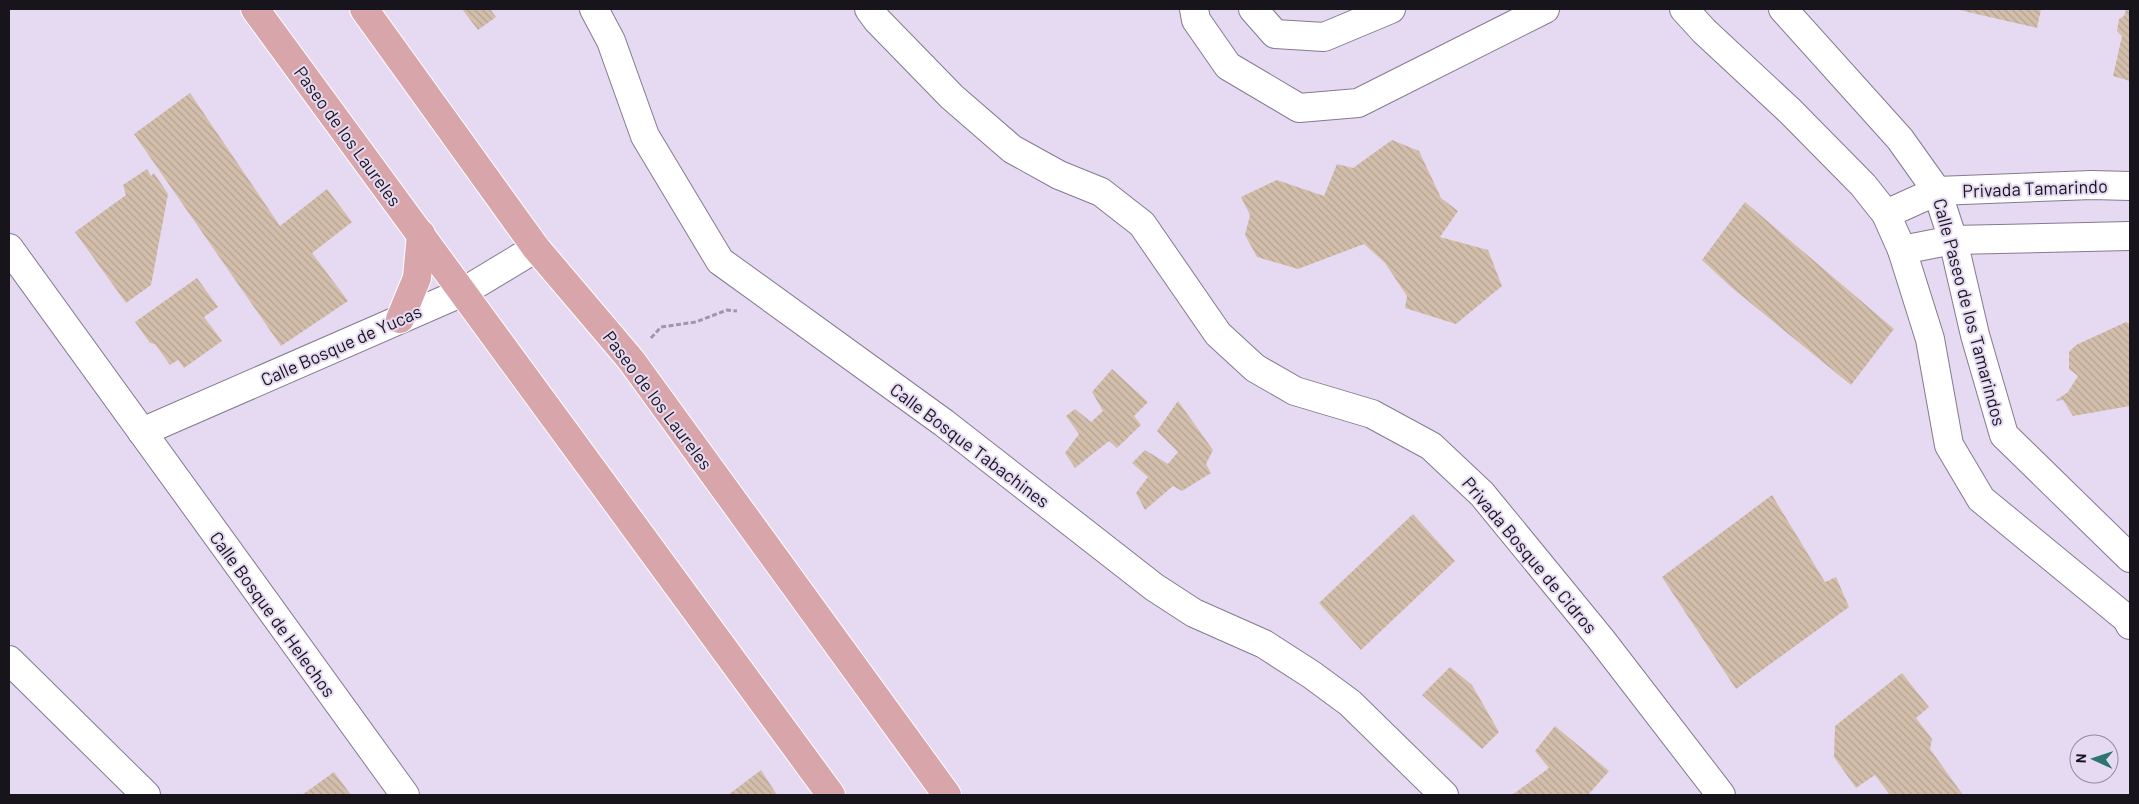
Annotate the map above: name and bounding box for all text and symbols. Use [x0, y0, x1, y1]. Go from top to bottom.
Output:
street label: Paseo de los Laureles [290, 62, 406, 210]
street label: Privada Tamarindo [1962, 174, 2108, 202]
street label: Calle Paseo de los Tamarindos [1929, 196, 2011, 428]
street label: Calle Bosque de Yucas [257, 300, 425, 390]
street label: Paseo de los Laureles [599, 326, 717, 474]
street label: Calle Bosque Tabachines [886, 378, 1054, 512]
street label: Privada Bosque de Cidros [1458, 472, 1602, 638]
street label: Calle Bosque de Helechos [205, 527, 341, 701]
north arrow [2069, 734, 2119, 784]
text: N [2072, 753, 2089, 763]

